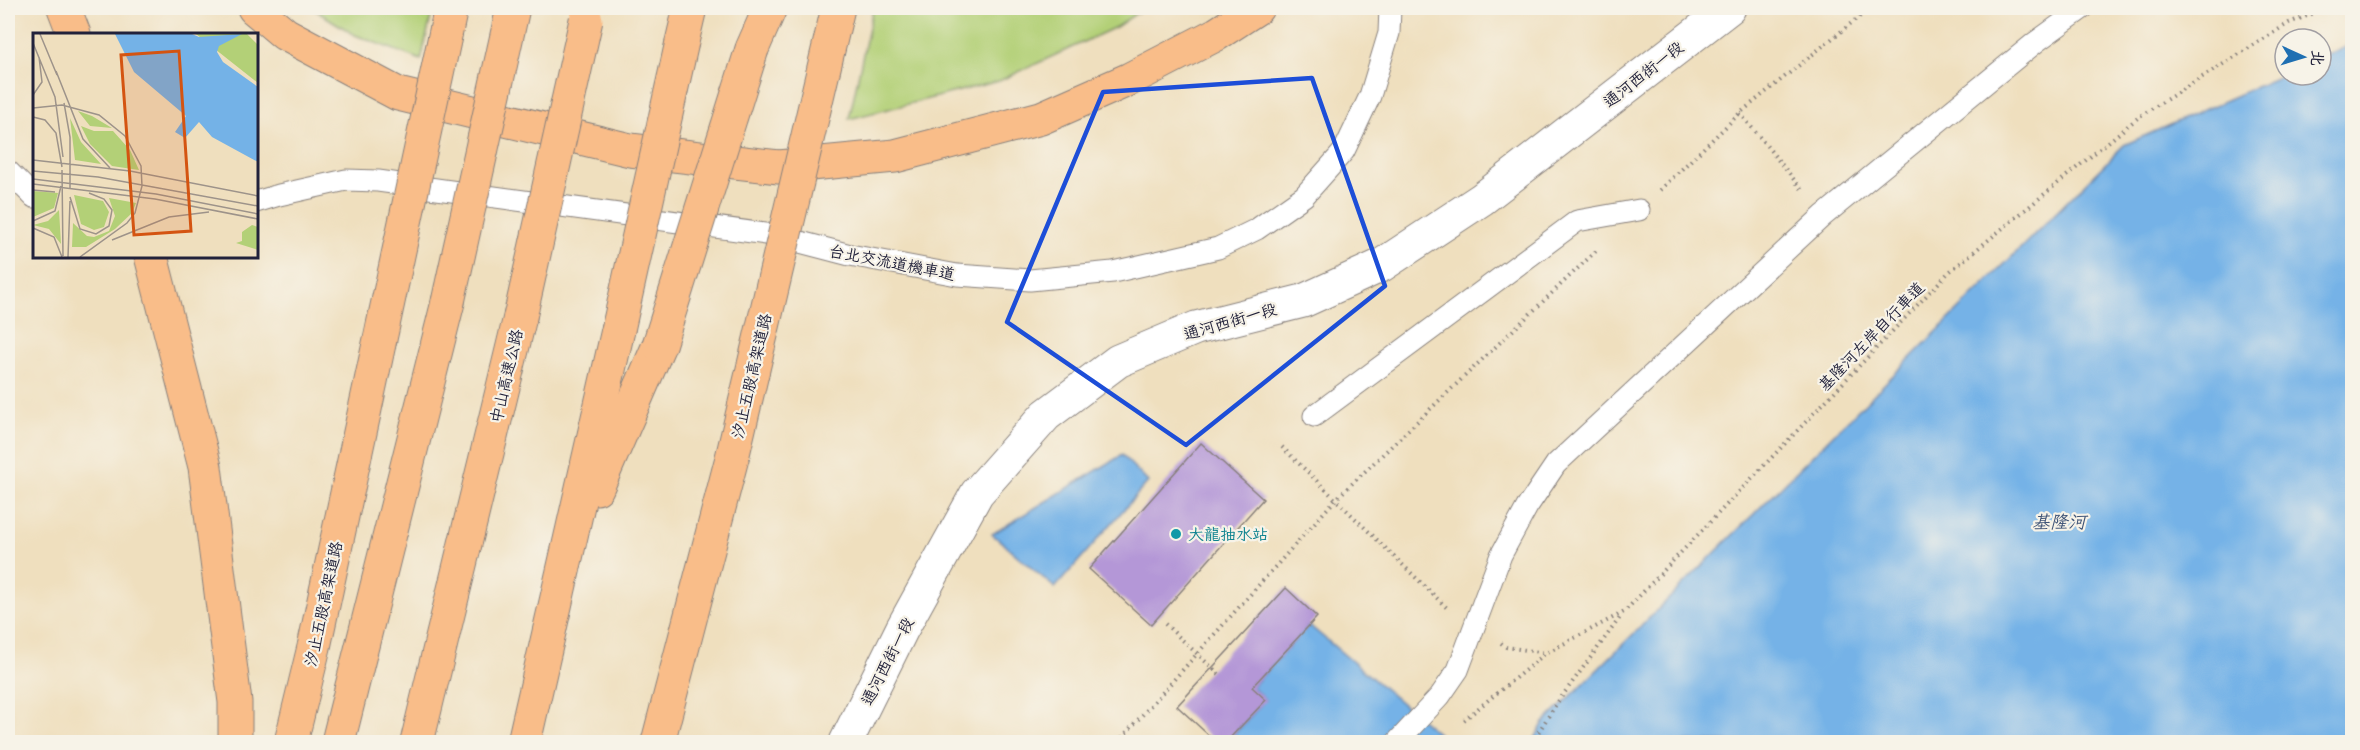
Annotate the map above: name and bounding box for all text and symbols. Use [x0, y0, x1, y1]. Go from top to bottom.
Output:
north arrow [2273, 27, 2333, 87]
inset map [33, 33, 258, 258]
street label: 通河西街一段 [1598, 36, 1689, 115]
text: 北 [2303, 49, 2329, 67]
street label: 台北交流道機車道 [826, 239, 957, 288]
street label: 基隆河左岸自行車道 [1813, 277, 1931, 398]
street label: 通河西街一段 [1181, 297, 1280, 348]
street label: 汐止五股高架道路 [726, 311, 779, 442]
street label: 中山高速公路 [484, 327, 530, 426]
water label: 基隆河 [2032, 509, 2089, 538]
place label: 大龍抽水站 [1188, 523, 1268, 548]
marker: 大龍抽水站 [1169, 527, 1183, 541]
street label: 汐止五股高架道路 [299, 539, 350, 670]
street label: 通河西街一段 [855, 613, 921, 710]

